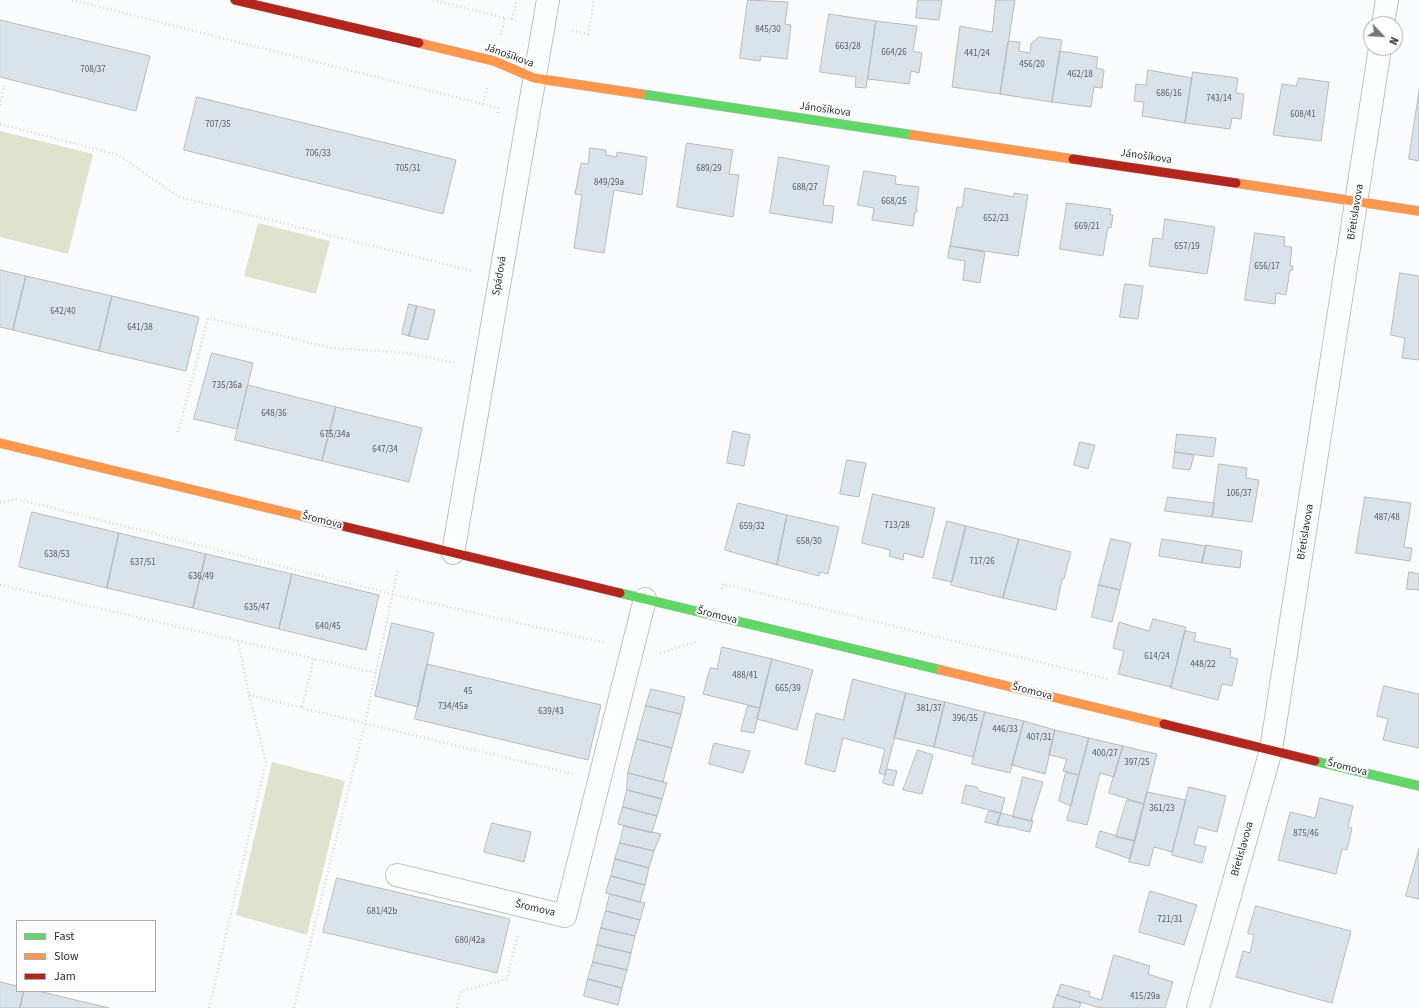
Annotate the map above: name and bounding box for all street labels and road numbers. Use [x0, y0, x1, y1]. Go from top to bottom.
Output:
street label: Jánošíkova [482, 41, 536, 71]
street label: Jánošíkova [798, 100, 852, 120]
street label: Jánošíkova [1119, 147, 1173, 167]
street label: Břetislavova [1345, 183, 1367, 241]
street label: Spádová [490, 255, 510, 297]
street label: Břetislavova [1295, 503, 1317, 561]
street label: Šromova [300, 510, 344, 532]
street label: Šromova [695, 605, 739, 627]
street label: Šromova [1010, 681, 1054, 703]
street label: Šromova [1325, 757, 1369, 779]
street label: Břetislavova [1229, 820, 1257, 878]
street label: Šromova [514, 898, 556, 920]

